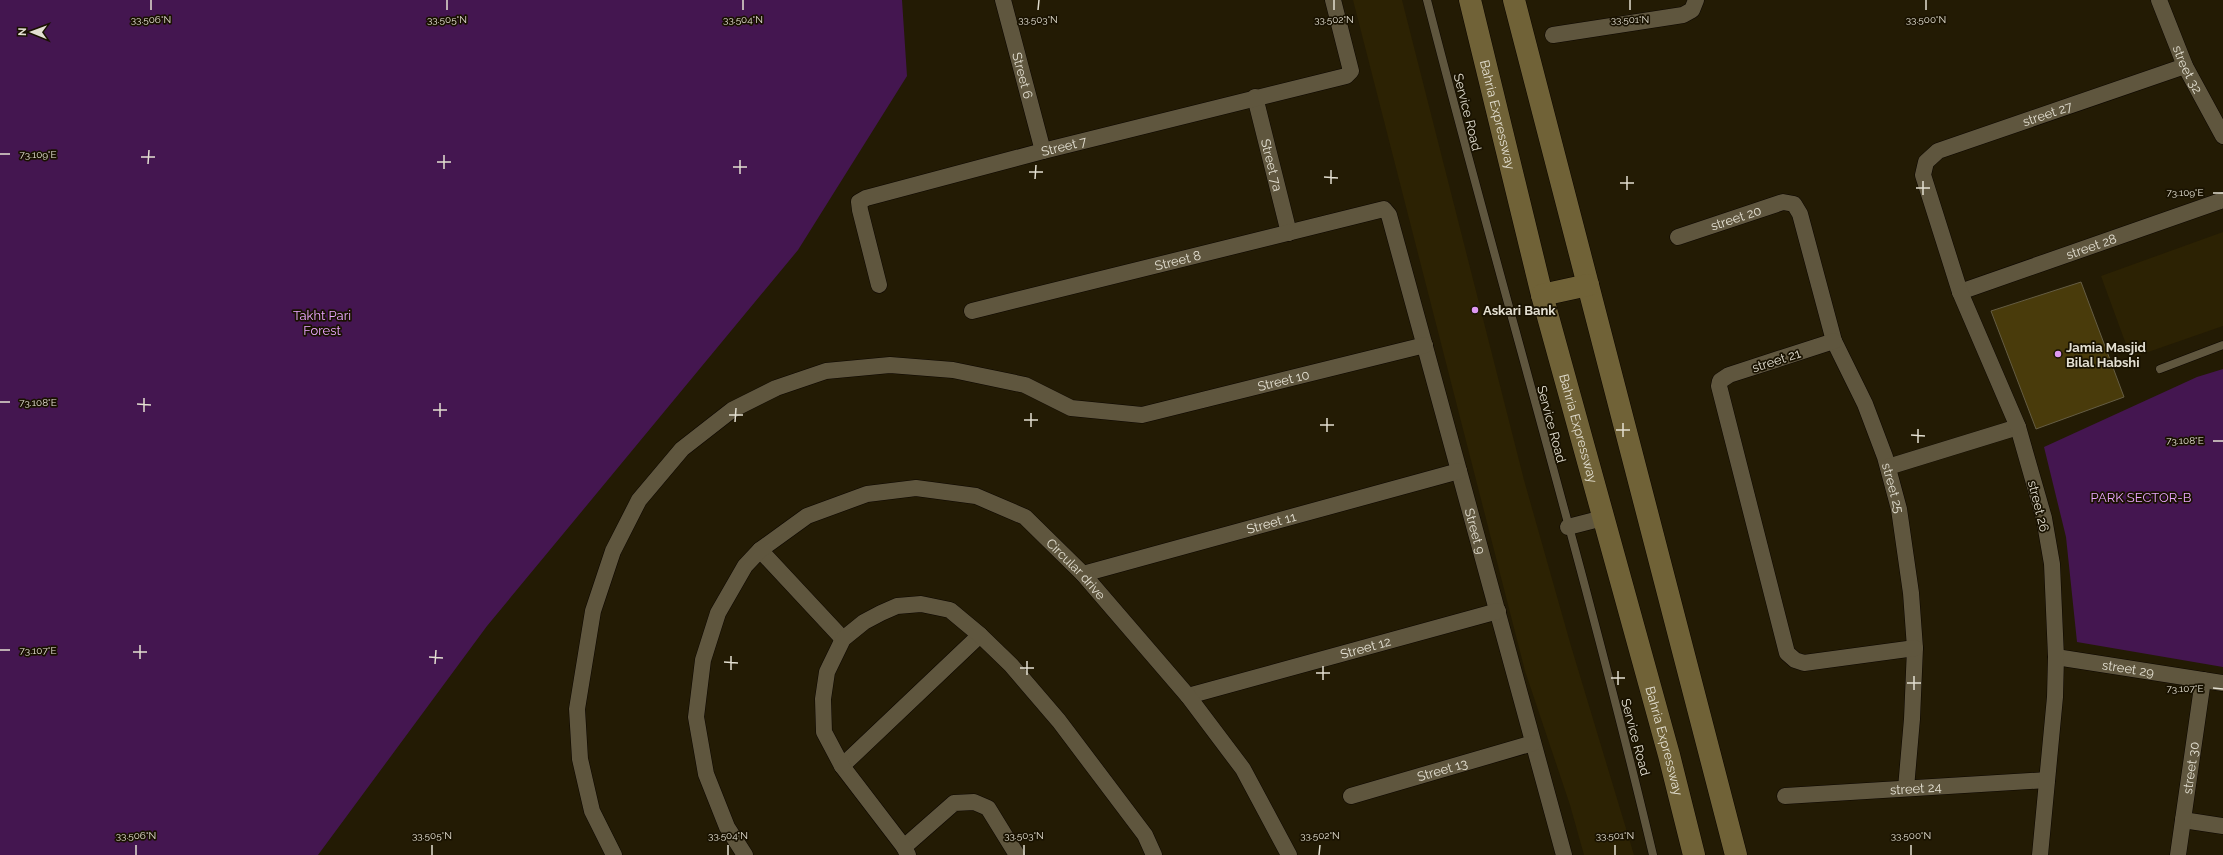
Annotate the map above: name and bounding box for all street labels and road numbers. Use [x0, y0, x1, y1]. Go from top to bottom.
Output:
street label: street 32 [2170, 43, 2206, 96]
street label: Street 6 [1009, 51, 1036, 100]
street label: Bahria Expressway [1477, 58, 1518, 171]
street label: Service Road [1451, 72, 1484, 152]
street label: street 27 [2021, 98, 2074, 129]
street label: Street 7 [1040, 133, 1088, 159]
street label: Street 7a [1258, 137, 1285, 193]
street label: street 20 [1709, 203, 1763, 234]
street label: street 28 [2064, 231, 2119, 262]
street label: Street 8 [1153, 248, 1203, 273]
street label: street 21 [1750, 345, 1803, 375]
street label: Street 10 [1256, 367, 1311, 394]
street label: Bahria Expressway [1556, 372, 1601, 485]
street label: Service Road [1534, 384, 1569, 464]
street label: street 25 [1879, 461, 1907, 514]
street label: street 26 [2025, 479, 2052, 534]
street label: Street 9 [1462, 507, 1488, 556]
street label: Street 11 [1245, 509, 1298, 537]
street label: Circular drive [1043, 535, 1109, 603]
street label: Street 12 [1339, 634, 1393, 662]
street label: street 29 [2101, 657, 2155, 680]
street label: Bahria Expressway [1642, 685, 1686, 797]
street label: Service Road [1618, 697, 1653, 777]
street label: street 30 [2180, 741, 2202, 795]
street label: Street 13 [1415, 755, 1469, 784]
street label: street 24 [1889, 779, 1942, 798]

